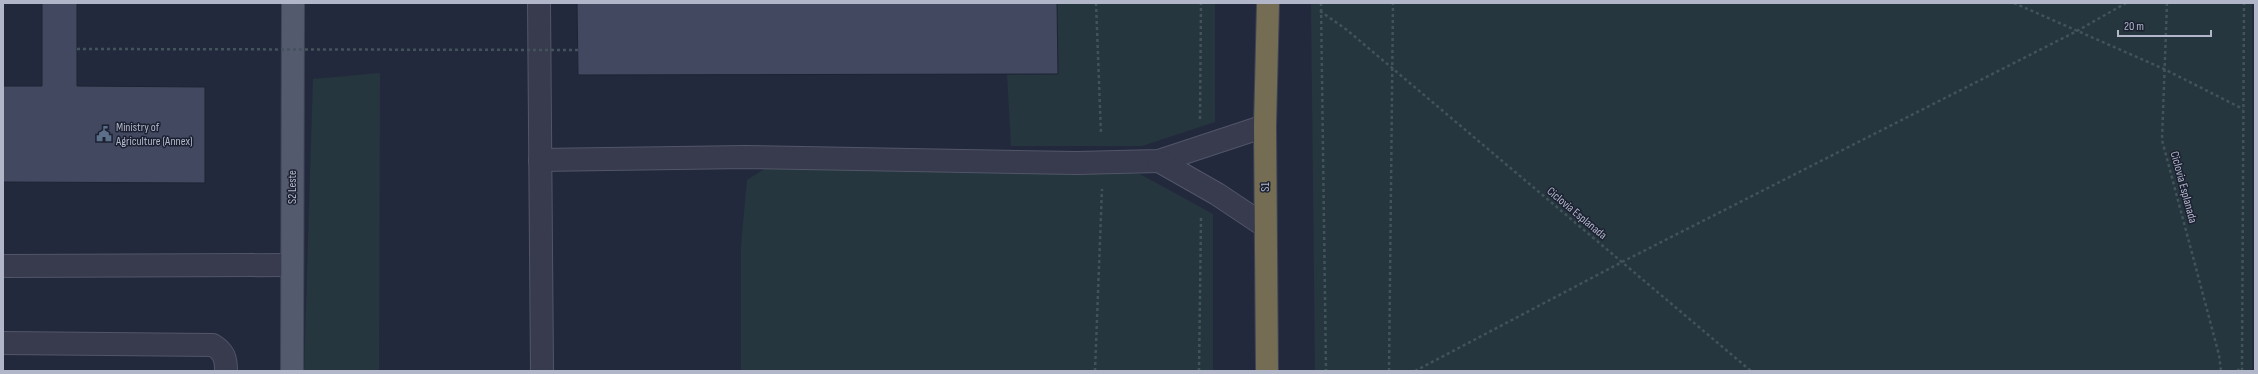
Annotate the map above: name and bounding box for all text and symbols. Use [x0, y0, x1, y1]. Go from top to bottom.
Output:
scale bar [2118, 12, 2211, 38]
text: 20 m [2124, 19, 2144, 34]
place label: Ministry of Agriculture (Annex) [115, 120, 193, 149]
public building icon: Ministry of Agriculture (Annex) [95, 125, 113, 143]
street label: Ciclovia Esplanada [2167, 150, 2200, 225]
street label: S2 Leste [285, 170, 300, 204]
street label: S1 [1258, 182, 1273, 192]
street label: Ciclovia Esplanada [1544, 184, 1610, 243]

